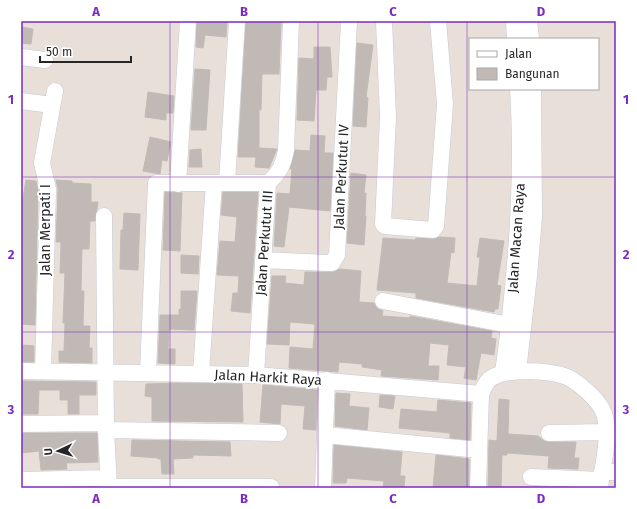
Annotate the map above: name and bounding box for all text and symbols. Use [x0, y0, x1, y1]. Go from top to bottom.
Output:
text: A [91, 4, 100, 19]
text: B [240, 4, 248, 19]
text: C [389, 4, 397, 19]
text: D [537, 4, 546, 19]
scale bar [40, 38, 131, 64]
legend [469, 38, 599, 90]
text: 50 m [46, 45, 72, 59]
text: Jalan [505, 47, 532, 61]
text: Bangunan [505, 67, 560, 81]
text: 1 [8, 92, 14, 107]
text: 1 [623, 92, 629, 107]
street label: Jalan Perkutut IV [330, 124, 353, 230]
street label: Jalan Macan Raya [504, 183, 529, 293]
street label: Jalan Merpati I [37, 184, 54, 276]
street label: Jalan Perkutut III [252, 190, 277, 296]
text: 2 [8, 247, 15, 262]
text: 2 [623, 247, 630, 262]
street label: Jalan Harkit Raya [214, 366, 322, 389]
text: 3 [7, 402, 15, 417]
text: 3 [622, 402, 630, 417]
north arrow [38, 431, 78, 471]
text: U [42, 448, 55, 456]
text: A [91, 491, 100, 506]
text: B [240, 491, 248, 506]
text: C [389, 491, 397, 506]
text: D [537, 491, 546, 506]

